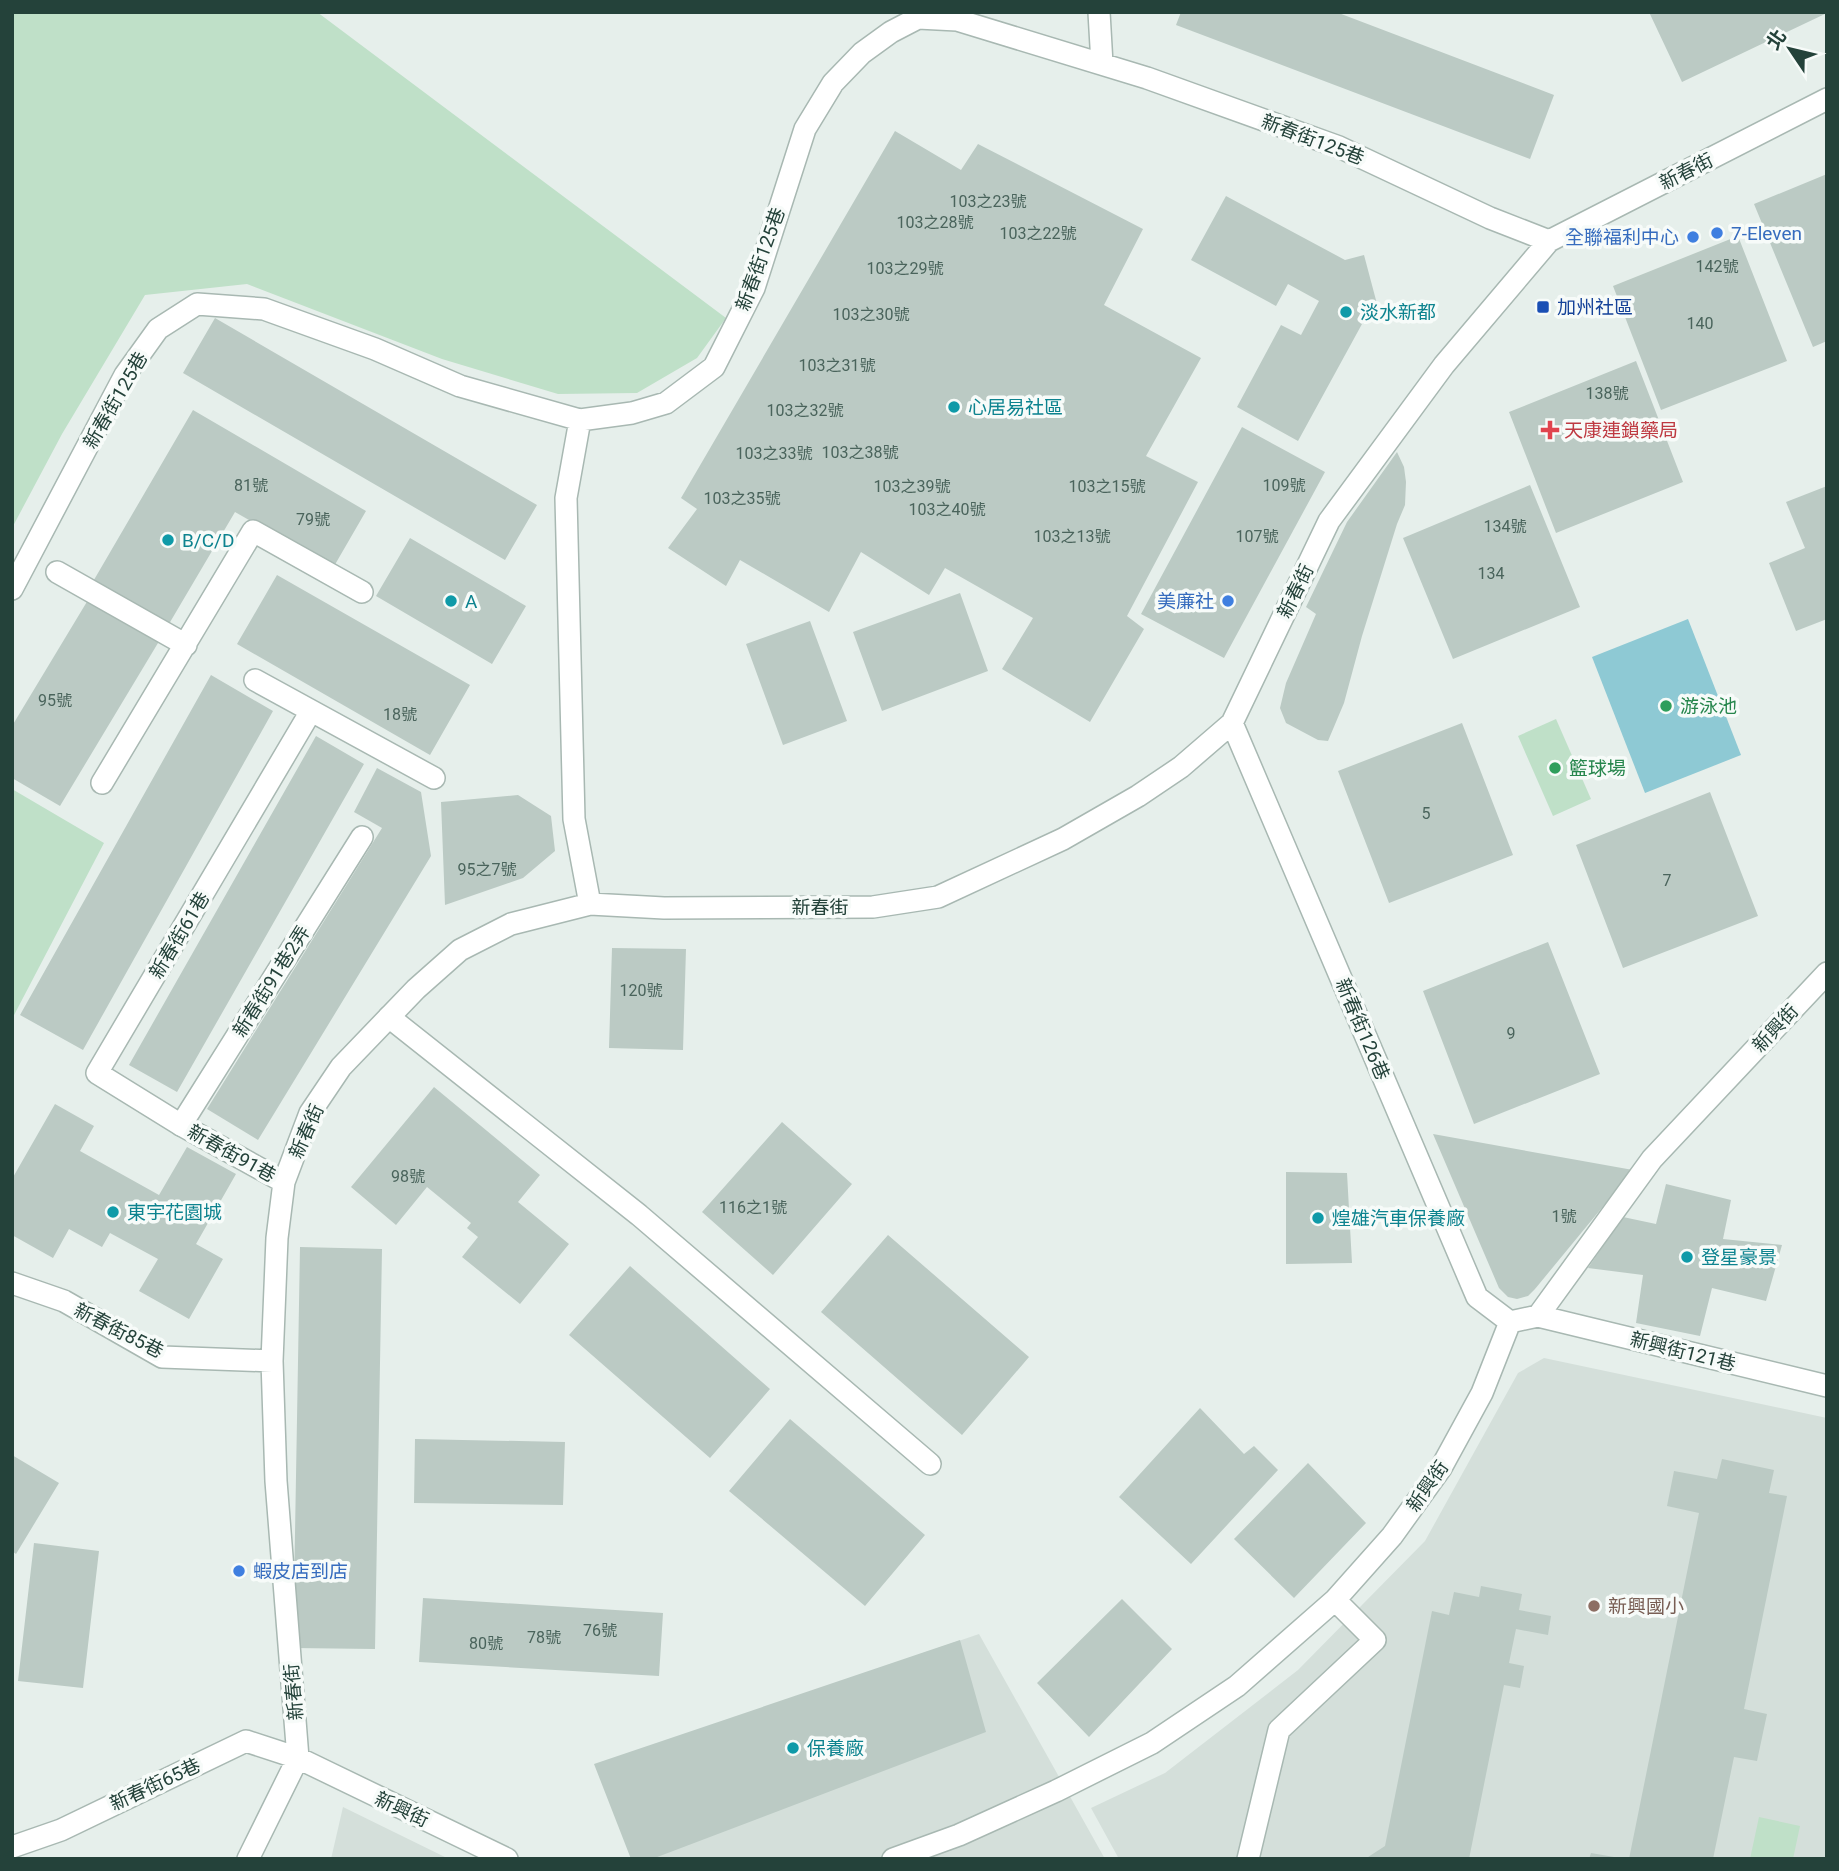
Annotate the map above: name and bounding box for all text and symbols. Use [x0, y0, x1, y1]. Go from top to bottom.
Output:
north arrow [1755, 14, 1825, 84]
text: 北 [1762, 25, 1791, 54]
street label: 新春街125巷 [1258, 109, 1367, 170]
street label: 新春街 [1656, 148, 1717, 195]
house number: 103之23號 [950, 192, 1026, 211]
street label: 新春街125巷 [731, 204, 790, 314]
house number: 103之28號 [897, 213, 973, 232]
place label: 7-Eleven [1731, 222, 1802, 245]
house number: 103之22號 [1000, 224, 1076, 243]
marker: 7-Eleven [1709, 225, 1725, 241]
place label: 全聯福利中心 [1565, 226, 1679, 249]
marker: 全聯福利中心 [1685, 229, 1701, 245]
house number: 142號 [1696, 257, 1738, 276]
house number: 103之29號 [867, 259, 943, 278]
place label: 加州社區 [1557, 296, 1633, 319]
marker: 加州社區 [1535, 299, 1551, 315]
place label: 淡水新都 [1360, 301, 1436, 324]
marker: 淡水新都 [1338, 304, 1354, 320]
house number: 103之30號 [833, 305, 909, 324]
house number: 140 [1687, 314, 1713, 333]
street label: 新春街125巷 [78, 348, 152, 453]
house number: 103之31號 [799, 356, 875, 375]
house number: 138號 [1586, 384, 1628, 403]
place label: 心居易社區 [968, 396, 1063, 419]
marker: 心居易社區 [946, 399, 962, 415]
house number: 103之32號 [767, 401, 843, 420]
place label: 天康連鎖藥局 [1564, 419, 1678, 442]
marker: 天康連鎖藥局 [1542, 422, 1558, 438]
house number: 103之38號 [822, 443, 898, 462]
house number: 103之33號 [736, 444, 812, 463]
house number: 81號 [234, 476, 268, 495]
house number: 109號 [1263, 476, 1305, 495]
house number: 103之39號 [874, 477, 950, 496]
house number: 103之15號 [1069, 477, 1145, 496]
house number: 103之35號 [704, 489, 780, 508]
house number: 103之40號 [909, 500, 985, 519]
house number: 79號 [296, 510, 330, 529]
house number: 134號 [1484, 517, 1526, 536]
house number: 103之13號 [1034, 527, 1110, 546]
house number: 107號 [1236, 527, 1278, 546]
place label: B/C/D [182, 529, 234, 552]
marker: B/C/D [160, 532, 176, 548]
street label: 新春街 [1273, 561, 1318, 622]
house number: 134 [1478, 564, 1504, 583]
place label: A [465, 590, 478, 613]
place label: 美廉社 [1157, 590, 1214, 613]
marker: A [443, 593, 459, 609]
marker: 美廉社 [1220, 593, 1236, 609]
house number: 95號 [38, 691, 72, 710]
place label: 游泳池 [1680, 695, 1737, 718]
marker: 游泳池 [1658, 698, 1674, 714]
house number: 18號 [383, 705, 417, 724]
place label: 籃球場 [1569, 757, 1626, 780]
marker: 籃球場 [1547, 760, 1563, 776]
house number: 5 [1422, 804, 1431, 823]
house number: 95之7號 [458, 860, 516, 879]
house number: 7 [1663, 871, 1672, 890]
street label: 新春街61巷 [144, 888, 214, 983]
street label: 新春街 [791, 896, 849, 919]
street label: 新春街91巷2弄 [228, 921, 315, 1041]
street label: 新春街126巷 [1331, 975, 1394, 1083]
house number: 120號 [620, 981, 662, 1000]
street label: 新興街 [1748, 1000, 1803, 1057]
house number: 9 [1507, 1024, 1516, 1043]
street label: 新春街 [284, 1100, 329, 1162]
street label: 新春街91巷 [184, 1120, 280, 1187]
house number: 98號 [391, 1167, 425, 1186]
house number: 116之1號 [719, 1198, 787, 1217]
place label: 東宇花園城 [127, 1201, 222, 1224]
marker: 東宇花園城 [105, 1204, 121, 1220]
place label: 煌雄汽車保養廠 [1332, 1207, 1465, 1230]
house number: 1號 [1552, 1207, 1577, 1226]
marker: 煌雄汽車保養廠 [1310, 1210, 1326, 1226]
place label: 登星豪景 [1701, 1246, 1777, 1269]
marker: 登星豪景 [1679, 1249, 1695, 1265]
street label: 新春街85巷 [70, 1298, 167, 1363]
street label: 新興街121巷 [1628, 1327, 1738, 1376]
street label: 新興街 [1402, 1456, 1453, 1516]
place label: 蝦皮店到店 [253, 1560, 348, 1583]
marker: 蝦皮店到店 [231, 1563, 247, 1579]
place label: 新興國小 [1608, 1595, 1684, 1618]
marker: 新興國小 [1586, 1598, 1602, 1614]
house number: 76號 [583, 1621, 617, 1640]
house number: 78號 [527, 1628, 561, 1647]
house number: 80號 [469, 1634, 503, 1653]
street label: 新春街 [280, 1663, 307, 1721]
place label: 保養廠 [807, 1737, 864, 1760]
marker: 保養廠 [785, 1740, 801, 1756]
street label: 新春街65巷 [106, 1753, 204, 1815]
street label: 新興街 [371, 1787, 432, 1832]

